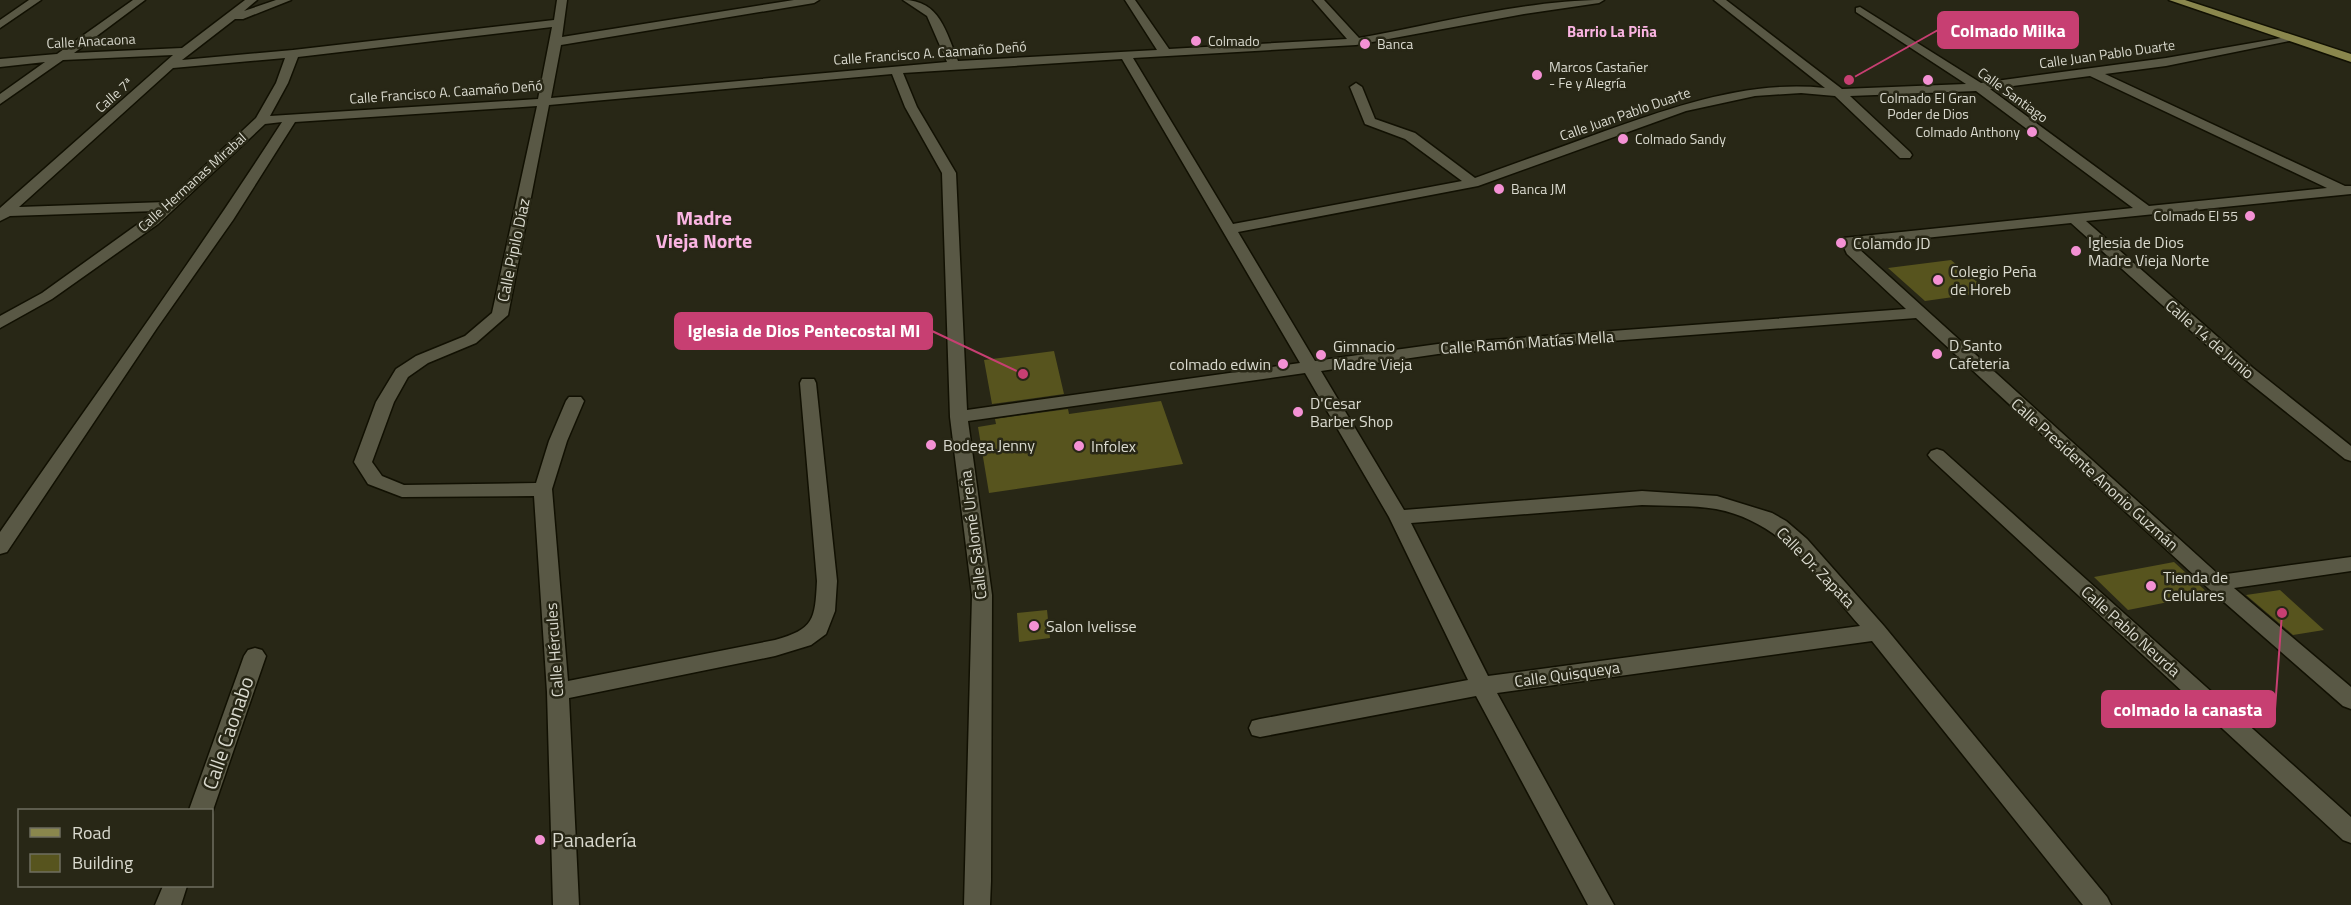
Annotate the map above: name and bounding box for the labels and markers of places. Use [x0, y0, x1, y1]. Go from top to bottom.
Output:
callout: Colmado Milka [1938, 12, 2078, 48]
place label: Colmado [1208, 30, 1260, 51]
place label: Banca [1377, 33, 1413, 54]
marker: Colmado [1189, 34, 1203, 48]
marker: Banca [1358, 37, 1372, 51]
place label: Marcos Castañer - Fe y Alegría [1549, 56, 1648, 93]
marker: Marcos Castañer - Fe y Alegría [1530, 68, 1544, 82]
marker: Colmado El Gran Poder de Dios [1921, 73, 1935, 87]
place label: Colmado El Gran Poder de Dios [1880, 87, 1976, 124]
place label: Colmado Anthony [1915, 121, 2020, 142]
marker: Colmado Anthony [2025, 125, 2039, 139]
place label: Colmado Sandy [1635, 128, 1726, 149]
marker: Colmado Sandy [1616, 132, 1630, 146]
place label: Banca JM [1511, 178, 1566, 199]
marker: Banca JM [1492, 182, 1506, 196]
place label: Colmado El 55 [2154, 205, 2238, 226]
marker: Colmado El 55 [2243, 209, 2257, 223]
place label: Iglesia de Dios Madre Vieja Norte [2088, 230, 2209, 272]
place label: Colamdo JD [1853, 231, 1930, 255]
marker: Colamdo JD [1834, 236, 1848, 250]
marker: Iglesia de Dios Madre Vieja Norte [2069, 244, 2083, 258]
place label: Colegio Peña de Horeb [1950, 259, 2037, 301]
marker: Colegio Peña de Horeb [1931, 273, 1945, 287]
callout: Iglesia de Dios Pentecostal MI [675, 313, 932, 349]
place label: D Santo Cafeteria [1949, 333, 2010, 375]
place label: Gimnacio Madre Vieja [1333, 334, 1412, 376]
marker: D Santo Cafeteria [1930, 347, 1944, 361]
marker: Gimnacio Madre Vieja [1314, 348, 1328, 362]
place label: colmado edwin [1169, 352, 1271, 376]
marker: colmado edwin [1276, 357, 1290, 371]
place label: D'Cesar Barber Shop [1310, 391, 1393, 433]
marker: D'Cesar Barber Shop [1291, 405, 1305, 419]
place label: Bodega Jenny [943, 433, 1035, 457]
place label: Infolex [1091, 434, 1136, 458]
marker: Bodega Jenny [924, 438, 938, 452]
marker: Infolex [1072, 439, 1086, 453]
place label: Tienda de Celulares [2163, 565, 2228, 607]
marker: Tienda de Celulares [2144, 579, 2158, 593]
place label: Salon Ivelisse [1046, 614, 1137, 638]
marker: Salon Ivelisse [1027, 619, 1041, 633]
callout: colmado la canasta [2102, 691, 2275, 727]
place label: Panadería [552, 824, 637, 855]
marker: Panadería [533, 833, 547, 847]

